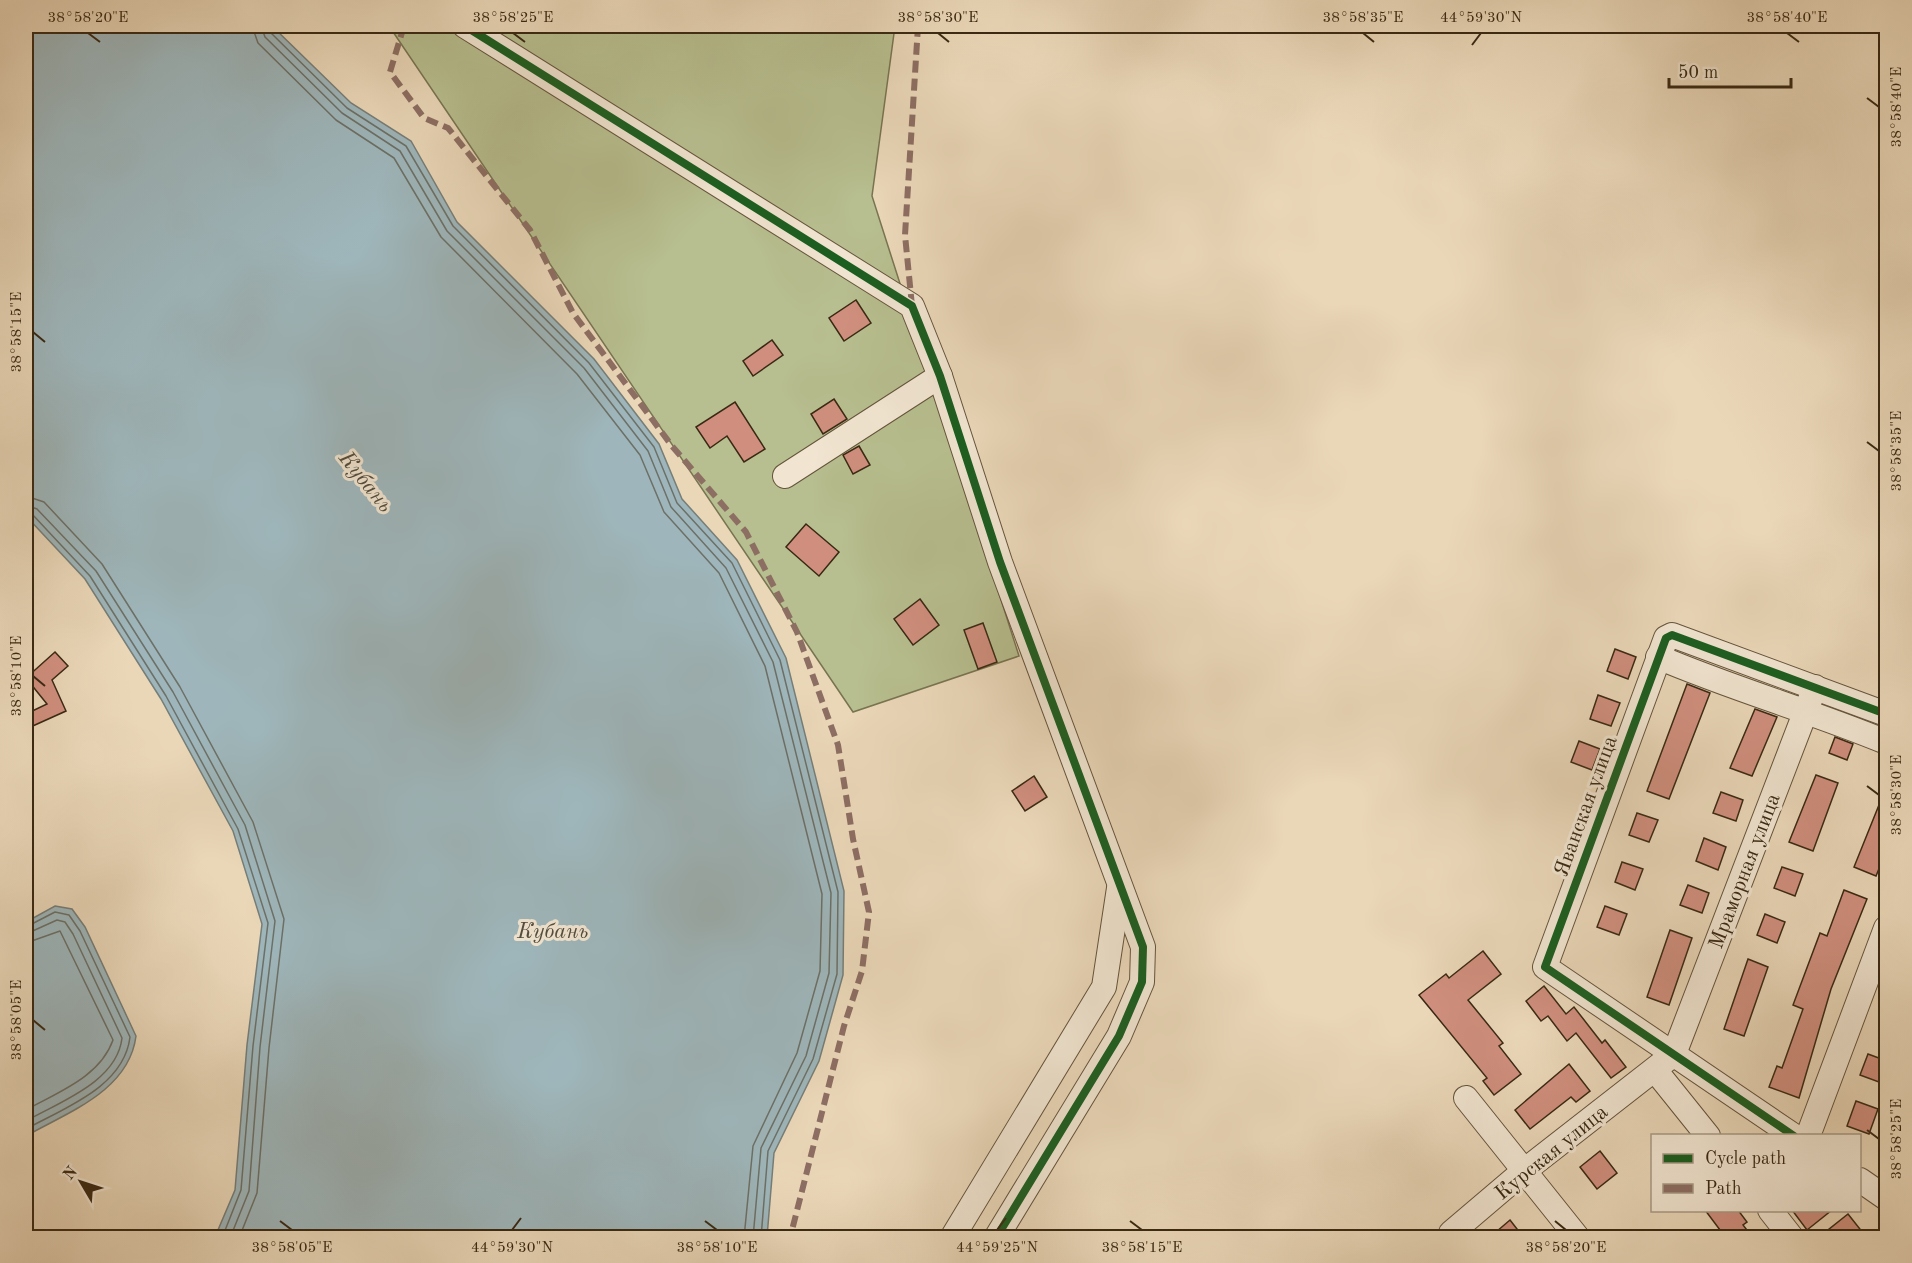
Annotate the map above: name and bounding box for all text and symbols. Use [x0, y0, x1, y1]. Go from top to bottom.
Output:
text: 38°58'20"E [48, 11, 128, 26]
text: 38°58'25"E [473, 11, 553, 26]
text: 38°58'30"E [898, 11, 978, 26]
text: 38°58'35"E [1323, 11, 1403, 26]
text: 44°59'30"N [1440, 11, 1522, 26]
text: 38°58'40"E [1747, 11, 1827, 26]
scale bar [1669, 51, 1790, 89]
text: 50 m [1678, 64, 1718, 82]
text: 38°58'40"E [1890, 67, 1905, 147]
text: 38°58'15"E [10, 292, 25, 372]
text: 38°58'35"E [1890, 411, 1905, 491]
water label: Кубань [334, 447, 396, 517]
text: 38°58'10"E [10, 636, 25, 716]
street label: Яванская улица [1551, 733, 1622, 880]
text: 38°58'30"E [1890, 755, 1905, 835]
street label: Мраморная улица [1706, 791, 1785, 952]
water label: Кубань [516, 921, 589, 943]
text: 38°58'05"E [10, 980, 25, 1060]
text: 38°58'25"E [1890, 1099, 1905, 1179]
street label: Курская улица [1492, 1102, 1612, 1205]
legend [1651, 1134, 1861, 1212]
text: Cycle path [1705, 1150, 1786, 1168]
north arrow [51, 1152, 111, 1212]
text: N [61, 1163, 81, 1184]
text: Path [1705, 1180, 1742, 1198]
text: 38°58'05"E [252, 1241, 332, 1256]
text: 44°59'30"N [471, 1241, 553, 1256]
text: 38°58'10"E [677, 1241, 757, 1256]
text: 44°59'25"N [956, 1241, 1038, 1256]
text: 38°58'15"E [1102, 1241, 1182, 1256]
text: 38°58'20"E [1526, 1241, 1606, 1256]

